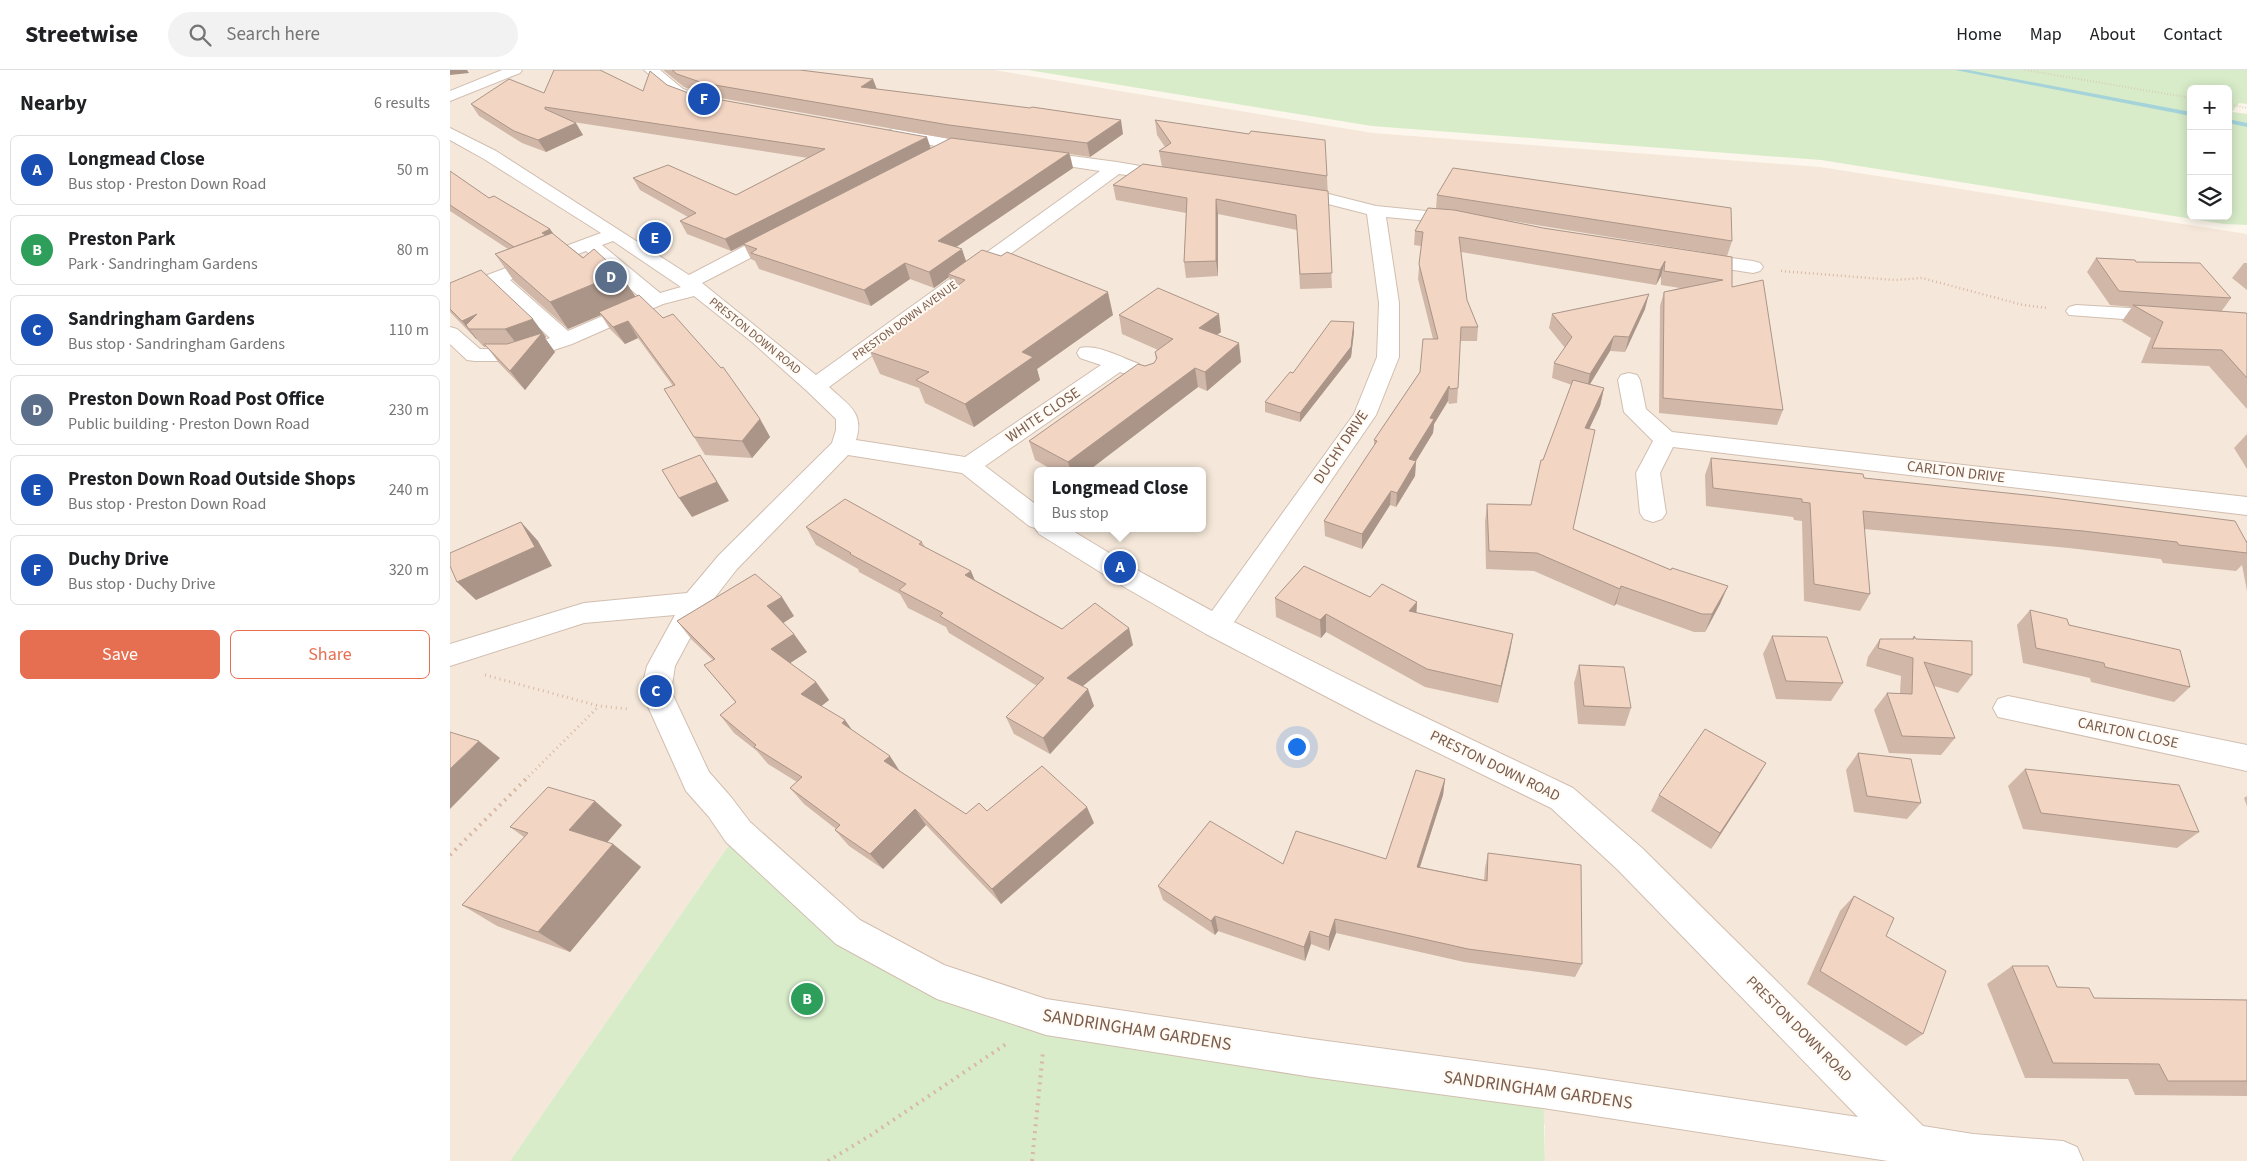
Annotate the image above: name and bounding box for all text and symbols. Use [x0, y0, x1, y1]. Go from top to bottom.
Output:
search box [168, 12, 518, 57]
text: Streetwise [25, 17, 138, 52]
icon: search [186, 21, 214, 49]
text: Search here [226, 21, 320, 48]
text: Home [1956, 22, 2002, 47]
text: Map [2030, 22, 2062, 47]
text: About [2090, 22, 2135, 47]
text: Contact [2163, 22, 2222, 47]
pin: F [688, 80, 720, 118]
map controls [2187, 85, 2232, 220]
button: + [2187, 85, 2232, 130]
text: Nearby [20, 88, 87, 118]
text: 6 results [374, 92, 430, 114]
button: − [2187, 130, 2232, 175]
text: Longmead Close [68, 146, 205, 173]
text: A [32, 159, 42, 181]
text: 50 m [397, 159, 429, 181]
text: Bus stop · Preston Down Road [68, 173, 266, 195]
button: layers [2187, 175, 2232, 220]
pin: E [639, 219, 671, 257]
text: Preston Park [68, 226, 175, 253]
text: B [32, 239, 42, 261]
text: 80 m [397, 239, 429, 261]
text: Park · Sandringham Gardens [68, 253, 258, 275]
pin: D [595, 258, 627, 296]
street label: PRESTON DOWN AVENUE [849, 277, 961, 365]
street label: PRESTON DOWN ROAD [705, 294, 805, 378]
text: Sandringham Gardens [68, 306, 255, 333]
text: C [32, 319, 42, 341]
text: 110 m [389, 319, 429, 341]
text: Bus stop · Sandringham Gardens [68, 333, 285, 355]
street label: WHITE CLOSE [1002, 382, 1085, 448]
text: Preston Down Road Post Office [68, 386, 325, 413]
text: D [32, 399, 42, 421]
text: 230 m [389, 399, 429, 421]
street label: DUCHY DRIVE [1309, 406, 1373, 488]
text: Public building · Preston Down Road [68, 413, 310, 435]
street label: CARLTON DRIVE [1906, 456, 2006, 488]
text: Preston Down Road Outside Shops [68, 466, 355, 493]
popup [1034, 467, 1206, 532]
text: Longmead Close [1052, 475, 1188, 502]
text: E [33, 479, 41, 501]
text: 240 m [389, 479, 429, 501]
text: Bus stop · Preston Down Road [68, 493, 266, 515]
text: Bus stop [1052, 502, 1109, 524]
text: Duchy Drive [68, 546, 169, 573]
pin: A [1104, 548, 1136, 586]
text: F [33, 559, 41, 581]
text: 320 m [389, 559, 429, 581]
text: Bus stop · Duchy Drive [68, 573, 215, 595]
button: Save [20, 630, 220, 679]
button: Share [230, 630, 430, 679]
pin: C [640, 672, 672, 710]
street label: CARLTON CLOSE [2076, 712, 2180, 754]
street label: PRESTON DOWN ROAD [1426, 725, 1564, 807]
your location [1284, 734, 1310, 760]
street label: PRESTON DOWN ROAD [1741, 971, 1857, 1087]
pin: B [791, 980, 823, 1018]
street label: SANDRINGHAM GARDENS [1041, 1003, 1233, 1057]
street label: SANDRINGHAM GARDENS [1442, 1064, 1634, 1116]

